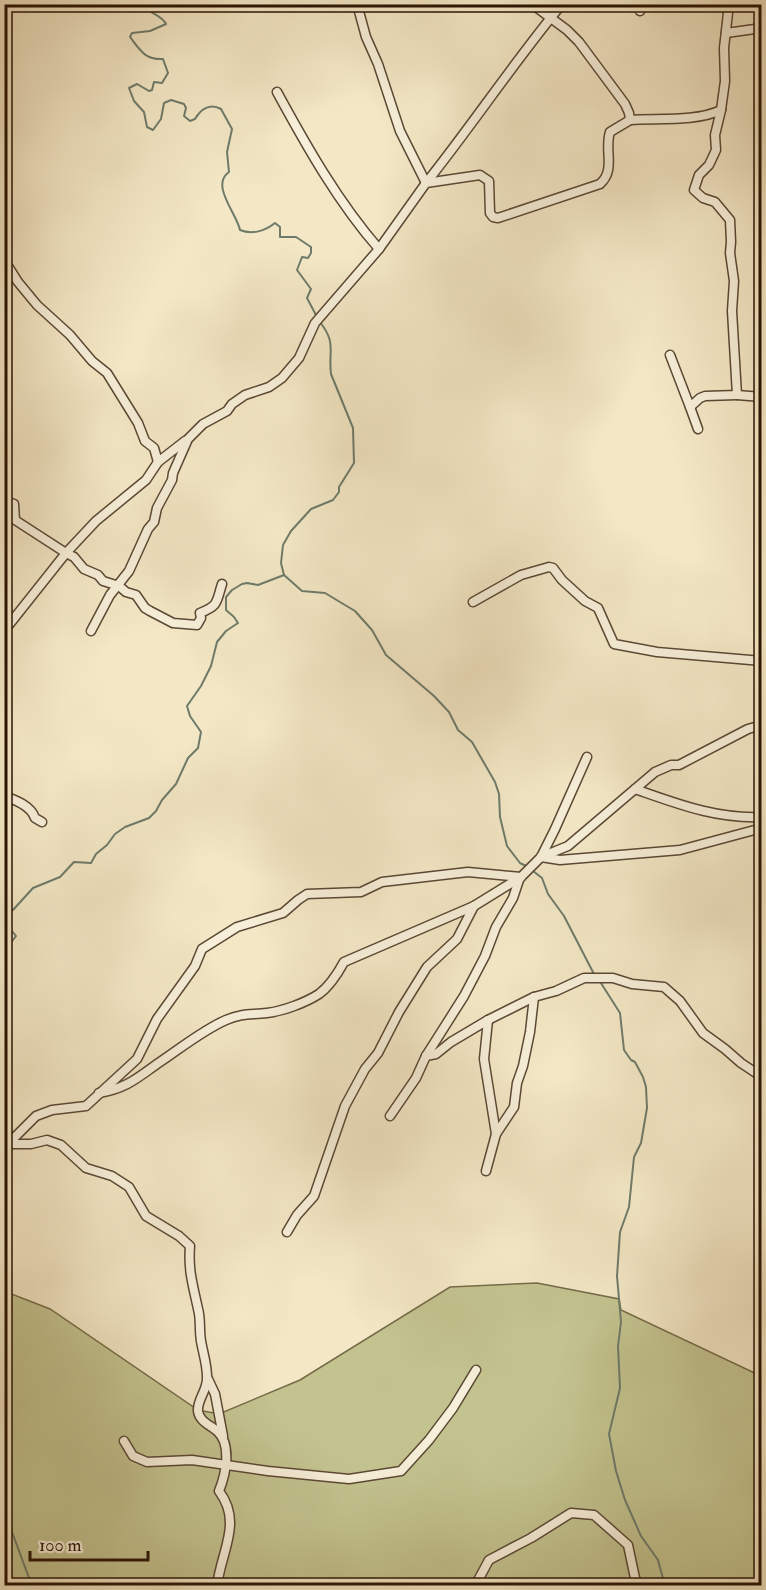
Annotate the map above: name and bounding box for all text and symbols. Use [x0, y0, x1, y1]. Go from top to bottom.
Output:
scale bar [30, 1524, 148, 1562]
text: 100 m [39, 1534, 82, 1557]

